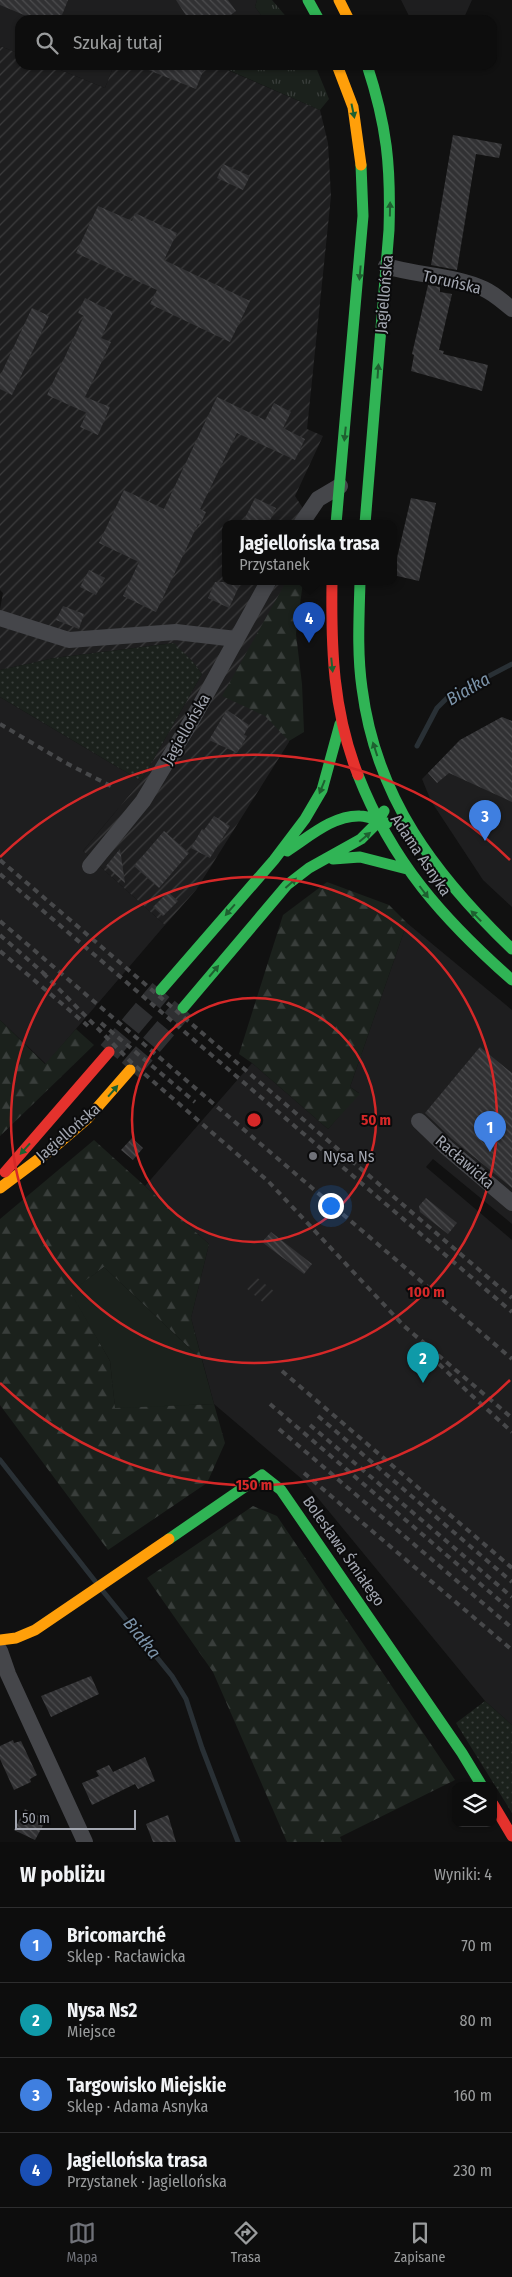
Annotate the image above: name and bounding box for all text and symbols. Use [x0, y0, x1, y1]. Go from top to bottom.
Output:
search box [15, 15, 497, 70]
icon: search [33, 29, 61, 57]
text: Szukaj tutaj [73, 31, 163, 54]
one-way arrow [350, 103, 358, 119]
one-way arrow [386, 201, 394, 217]
street label: Jagiellońska [371, 254, 397, 334]
one-way arrow [355, 265, 363, 281]
street label: Toruńska [421, 266, 483, 298]
one-way arrow [374, 363, 382, 379]
one-way arrow [341, 427, 349, 443]
popup [222, 520, 397, 585]
text: Jagiellońska trasa [239, 532, 380, 555]
text: Przystanek [239, 555, 310, 574]
pin: 4 [293, 602, 325, 643]
one-way arrow [328, 658, 336, 674]
water label: Białka [442, 668, 494, 710]
street label: Jagiellońska [158, 690, 214, 768]
one-way arrow [371, 741, 379, 756]
one-way arrow [318, 780, 326, 794]
pin: 3 [469, 800, 501, 841]
street label: Adama Asnyka [387, 811, 455, 900]
one-way arrow [358, 831, 371, 842]
one-way arrow [284, 877, 296, 889]
one-way arrow [419, 885, 429, 899]
one-way arrow [224, 903, 236, 915]
one-way arrow [471, 910, 483, 922]
one-way arrow [209, 965, 220, 978]
one-way arrow [107, 1084, 118, 1097]
street label: Jagiellońska [32, 1099, 104, 1165]
centre of rings [245, 1111, 263, 1129]
text: 50 m [361, 1111, 391, 1129]
pin: 1 [474, 1111, 506, 1152]
street label: Racławicka [432, 1131, 498, 1193]
one-way arrow [19, 1143, 31, 1155]
place label: Nysa Ns [323, 1147, 375, 1166]
marker: Nysa Ns [307, 1150, 319, 1162]
your location [318, 1193, 344, 1219]
text: 100 m [407, 1283, 445, 1301]
pin: 2 [407, 1342, 439, 1383]
text: 150 m [236, 1476, 272, 1494]
street label: Bolesława Śmiałego [299, 1492, 389, 1610]
water label: Białka [119, 1613, 165, 1663]
map controls [452, 1782, 497, 1827]
button: layers [452, 1782, 497, 1827]
scale bar [15, 1807, 136, 1830]
text: 50 m [22, 1810, 50, 1827]
text: W pobliżu [20, 1862, 105, 1888]
text: Wyniki: 4 [434, 1865, 492, 1884]
text: Bricomarché [67, 1924, 166, 1947]
text: 1 [33, 1936, 39, 1955]
text: 70 m [461, 1936, 492, 1955]
text: Sklep · Racławicka [67, 1947, 186, 1966]
text: Nysa Ns2 [67, 1999, 137, 2022]
text: 2 [32, 2011, 40, 2030]
text: 80 m [460, 2011, 492, 2030]
text: Miejsce [67, 2022, 116, 2041]
text: Targowisko Miejskie [67, 2074, 226, 2097]
text: 3 [32, 2086, 40, 2105]
text: 160 m [453, 2086, 492, 2105]
text: Sklep · Adama Asnyka [67, 2097, 208, 2116]
text: Jagiellońska trasa [67, 2149, 207, 2172]
text: 4 [32, 2161, 40, 2180]
text: 230 m [453, 2161, 492, 2180]
text: Przystanek · Jagiellońska [67, 2172, 227, 2191]
tab: Mapa [67, 2219, 98, 2266]
tab: Trasa [231, 2219, 261, 2266]
tab: Zapisane [394, 2219, 445, 2266]

